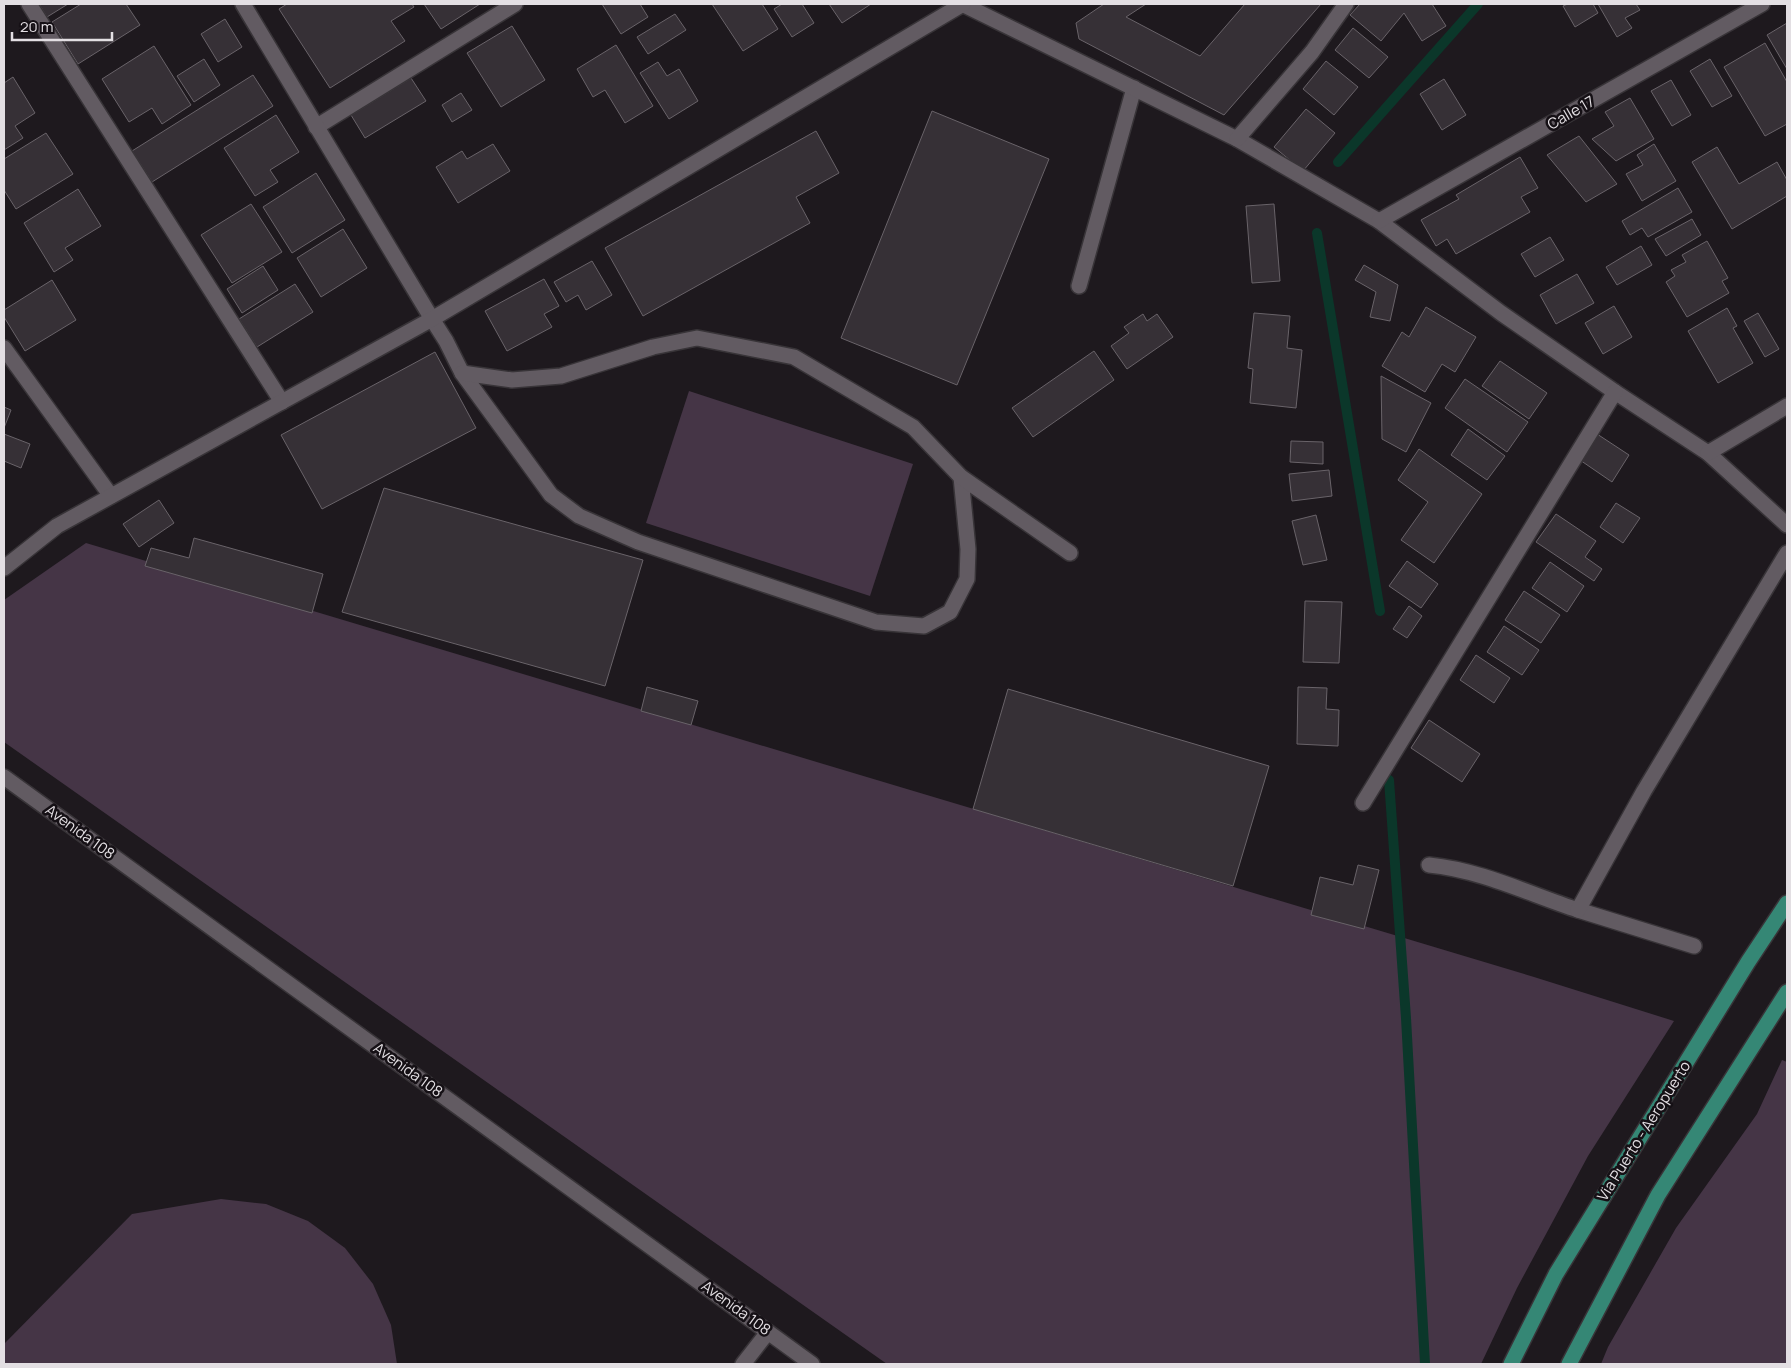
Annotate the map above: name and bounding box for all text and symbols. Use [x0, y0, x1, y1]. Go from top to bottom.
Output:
scale bar [12, 10, 112, 42]
text: 20 m [20, 16, 53, 37]
street label: Calle 17 [1543, 91, 1598, 134]
street label: Avenida 108 [41, 799, 119, 864]
street label: Avenida 108 [369, 1037, 447, 1102]
street label: Via Puerto - Aeropuerto [1592, 1057, 1695, 1205]
street label: Avenida 108 [697, 1275, 775, 1340]

